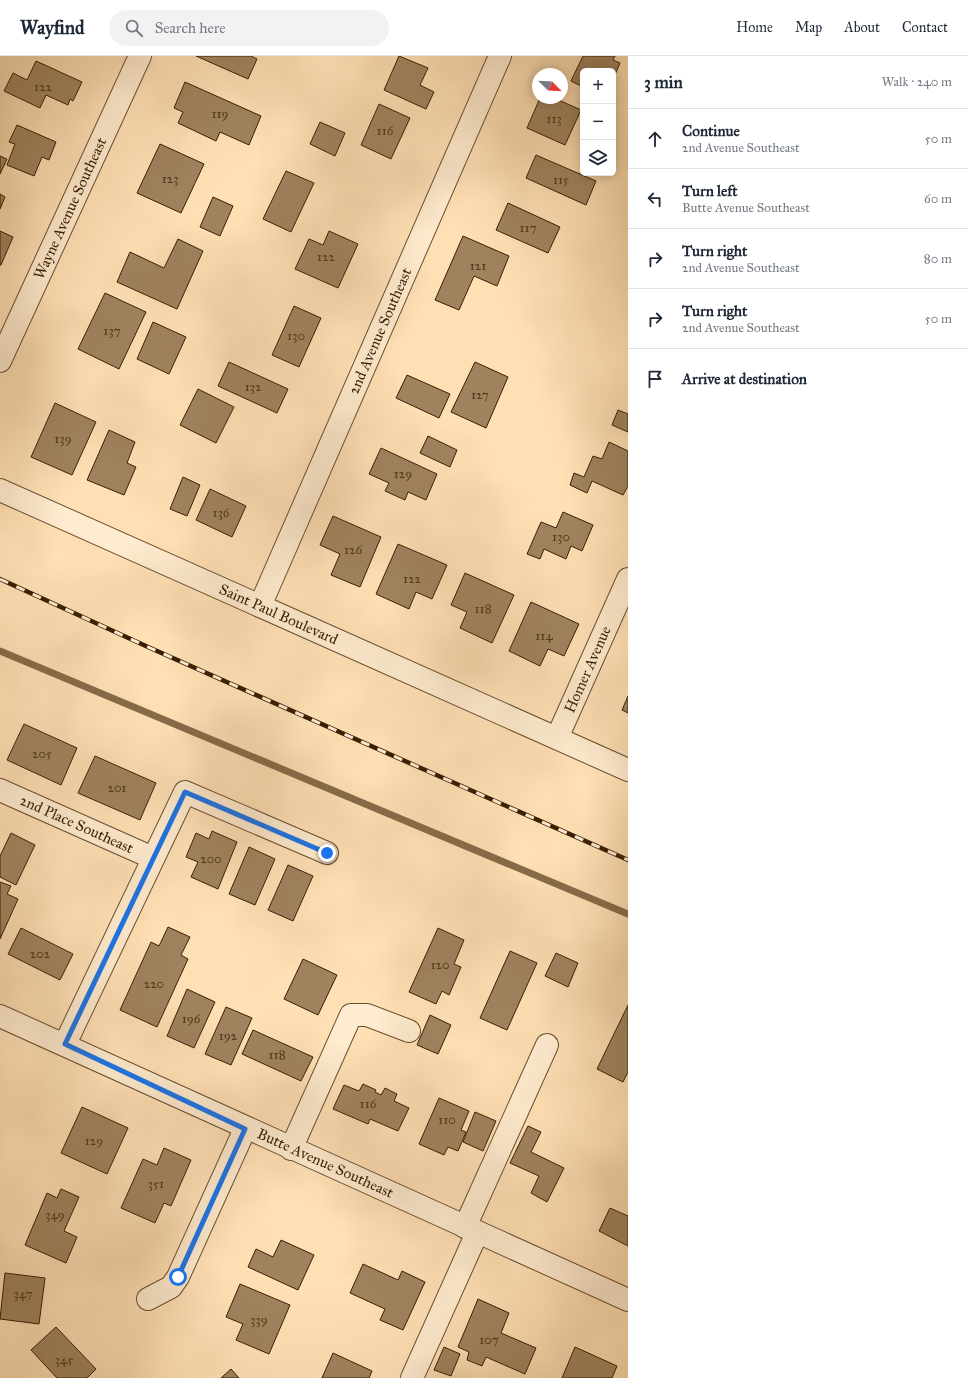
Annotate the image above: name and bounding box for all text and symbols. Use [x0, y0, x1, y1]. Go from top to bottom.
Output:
search box [109, 10, 389, 46]
text: Wayfind [20, 16, 85, 39]
icon: search [123, 17, 145, 39]
text: Search here [155, 19, 226, 37]
text: Home [736, 19, 773, 36]
text: Map [795, 19, 822, 36]
text: About [844, 19, 880, 36]
text: Contact [902, 19, 948, 36]
north arrow [532, 68, 568, 104]
map controls [580, 68, 616, 176]
button: + [580, 68, 616, 104]
text: 3 min [644, 72, 683, 93]
text: Walk · 240 m [882, 74, 952, 90]
house number: 122 [34, 79, 53, 95]
button: − [580, 104, 616, 140]
house number: 119 [211, 106, 229, 122]
house number: 113 [546, 111, 562, 127]
text: Continue [682, 122, 740, 140]
house number: 116 [377, 123, 394, 139]
icon: ahead [644, 128, 666, 150]
text: 50 m [925, 131, 952, 147]
street label: Wayne Avenue Southeast [30, 134, 111, 282]
button: layers [580, 140, 616, 176]
text: 2nd Avenue Southeast [682, 140, 800, 156]
house number: 123 [162, 171, 178, 187]
house number: 115 [553, 172, 569, 188]
text: Turn left [682, 182, 738, 200]
icon: left [644, 188, 666, 210]
text: 60 m [924, 191, 952, 207]
text: Butte Avenue Southeast [682, 200, 810, 216]
house number: 117 [519, 220, 537, 236]
text: Turn right [682, 242, 747, 260]
icon: right [644, 248, 666, 270]
house number: 122 [317, 249, 336, 265]
text: 80 m [924, 251, 952, 267]
house number: 121 [470, 258, 486, 274]
text: 2nd Avenue Southeast [682, 260, 800, 276]
street label: 2nd Avenue Southeast [345, 265, 416, 397]
text: Turn right [682, 302, 747, 320]
icon: right [644, 308, 666, 330]
text: 50 m [925, 311, 952, 327]
text: 2nd Avenue Southeast [682, 320, 800, 336]
house number: 137 [103, 323, 121, 339]
house number: 130 [287, 328, 305, 344]
icon: arrive [644, 368, 666, 390]
text: Arrive at destination [682, 370, 807, 388]
house number: 132 [245, 379, 262, 395]
house number: 127 [471, 387, 489, 403]
house number: 139 [54, 431, 72, 447]
house number: 129 [394, 466, 412, 482]
house number: 136 [213, 505, 230, 521]
house number: 130 [552, 529, 570, 545]
house number: 126 [344, 542, 362, 558]
house number: 122 [403, 571, 422, 587]
street label: Saint Paul Boulevard [216, 580, 341, 649]
house number: 118 [474, 601, 492, 617]
street label: Homer Avenue [560, 623, 615, 716]
house number: 114 [535, 628, 554, 644]
house number: 205 [32, 746, 52, 762]
house number: 201 [108, 780, 127, 796]
street label: 2nd Place Southeast [17, 791, 137, 857]
route end [318, 844, 336, 862]
house number: 200 [200, 851, 222, 867]
house number: 202 [30, 946, 51, 962]
house number: 120 [430, 957, 450, 973]
house number: 220 [144, 976, 164, 992]
house number: 196 [182, 1011, 201, 1027]
house number: 192 [219, 1028, 238, 1044]
house number: 118 [268, 1047, 286, 1063]
house number: 116 [360, 1096, 377, 1112]
house number: 110 [438, 1112, 456, 1128]
street label: Butte Avenue Southeast [254, 1124, 397, 1202]
house number: 129 [85, 1133, 103, 1149]
house number: 351 [148, 1176, 164, 1192]
house number: 349 [45, 1207, 65, 1223]
route start [169, 1268, 187, 1286]
house number: 347 [14, 1286, 32, 1302]
house number: 339 [250, 1312, 268, 1328]
house number: 107 [479, 1332, 499, 1348]
house number: 345 [55, 1352, 73, 1368]

